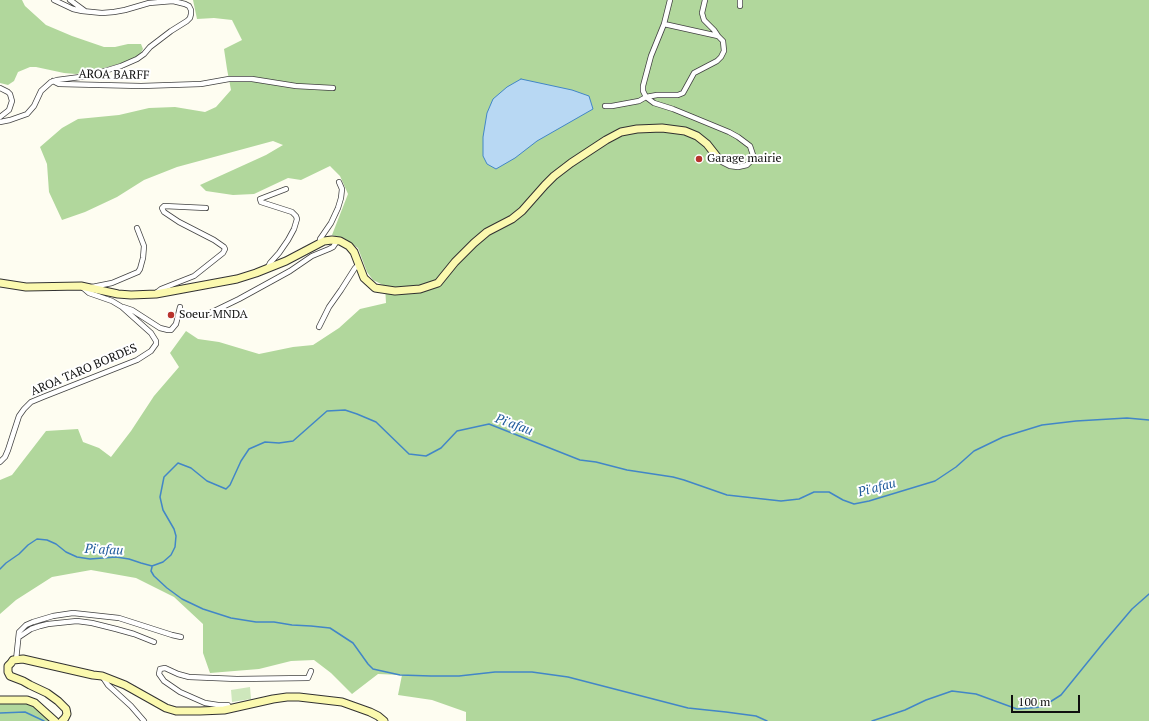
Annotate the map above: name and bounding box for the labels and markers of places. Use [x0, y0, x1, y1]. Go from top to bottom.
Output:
place label: Garage mairie [707, 152, 782, 166]
marker: Garage mairie [694, 154, 704, 164]
place label: Soeur MNDA [179, 308, 248, 322]
marker: Soeur MNDA [166, 310, 176, 320]

